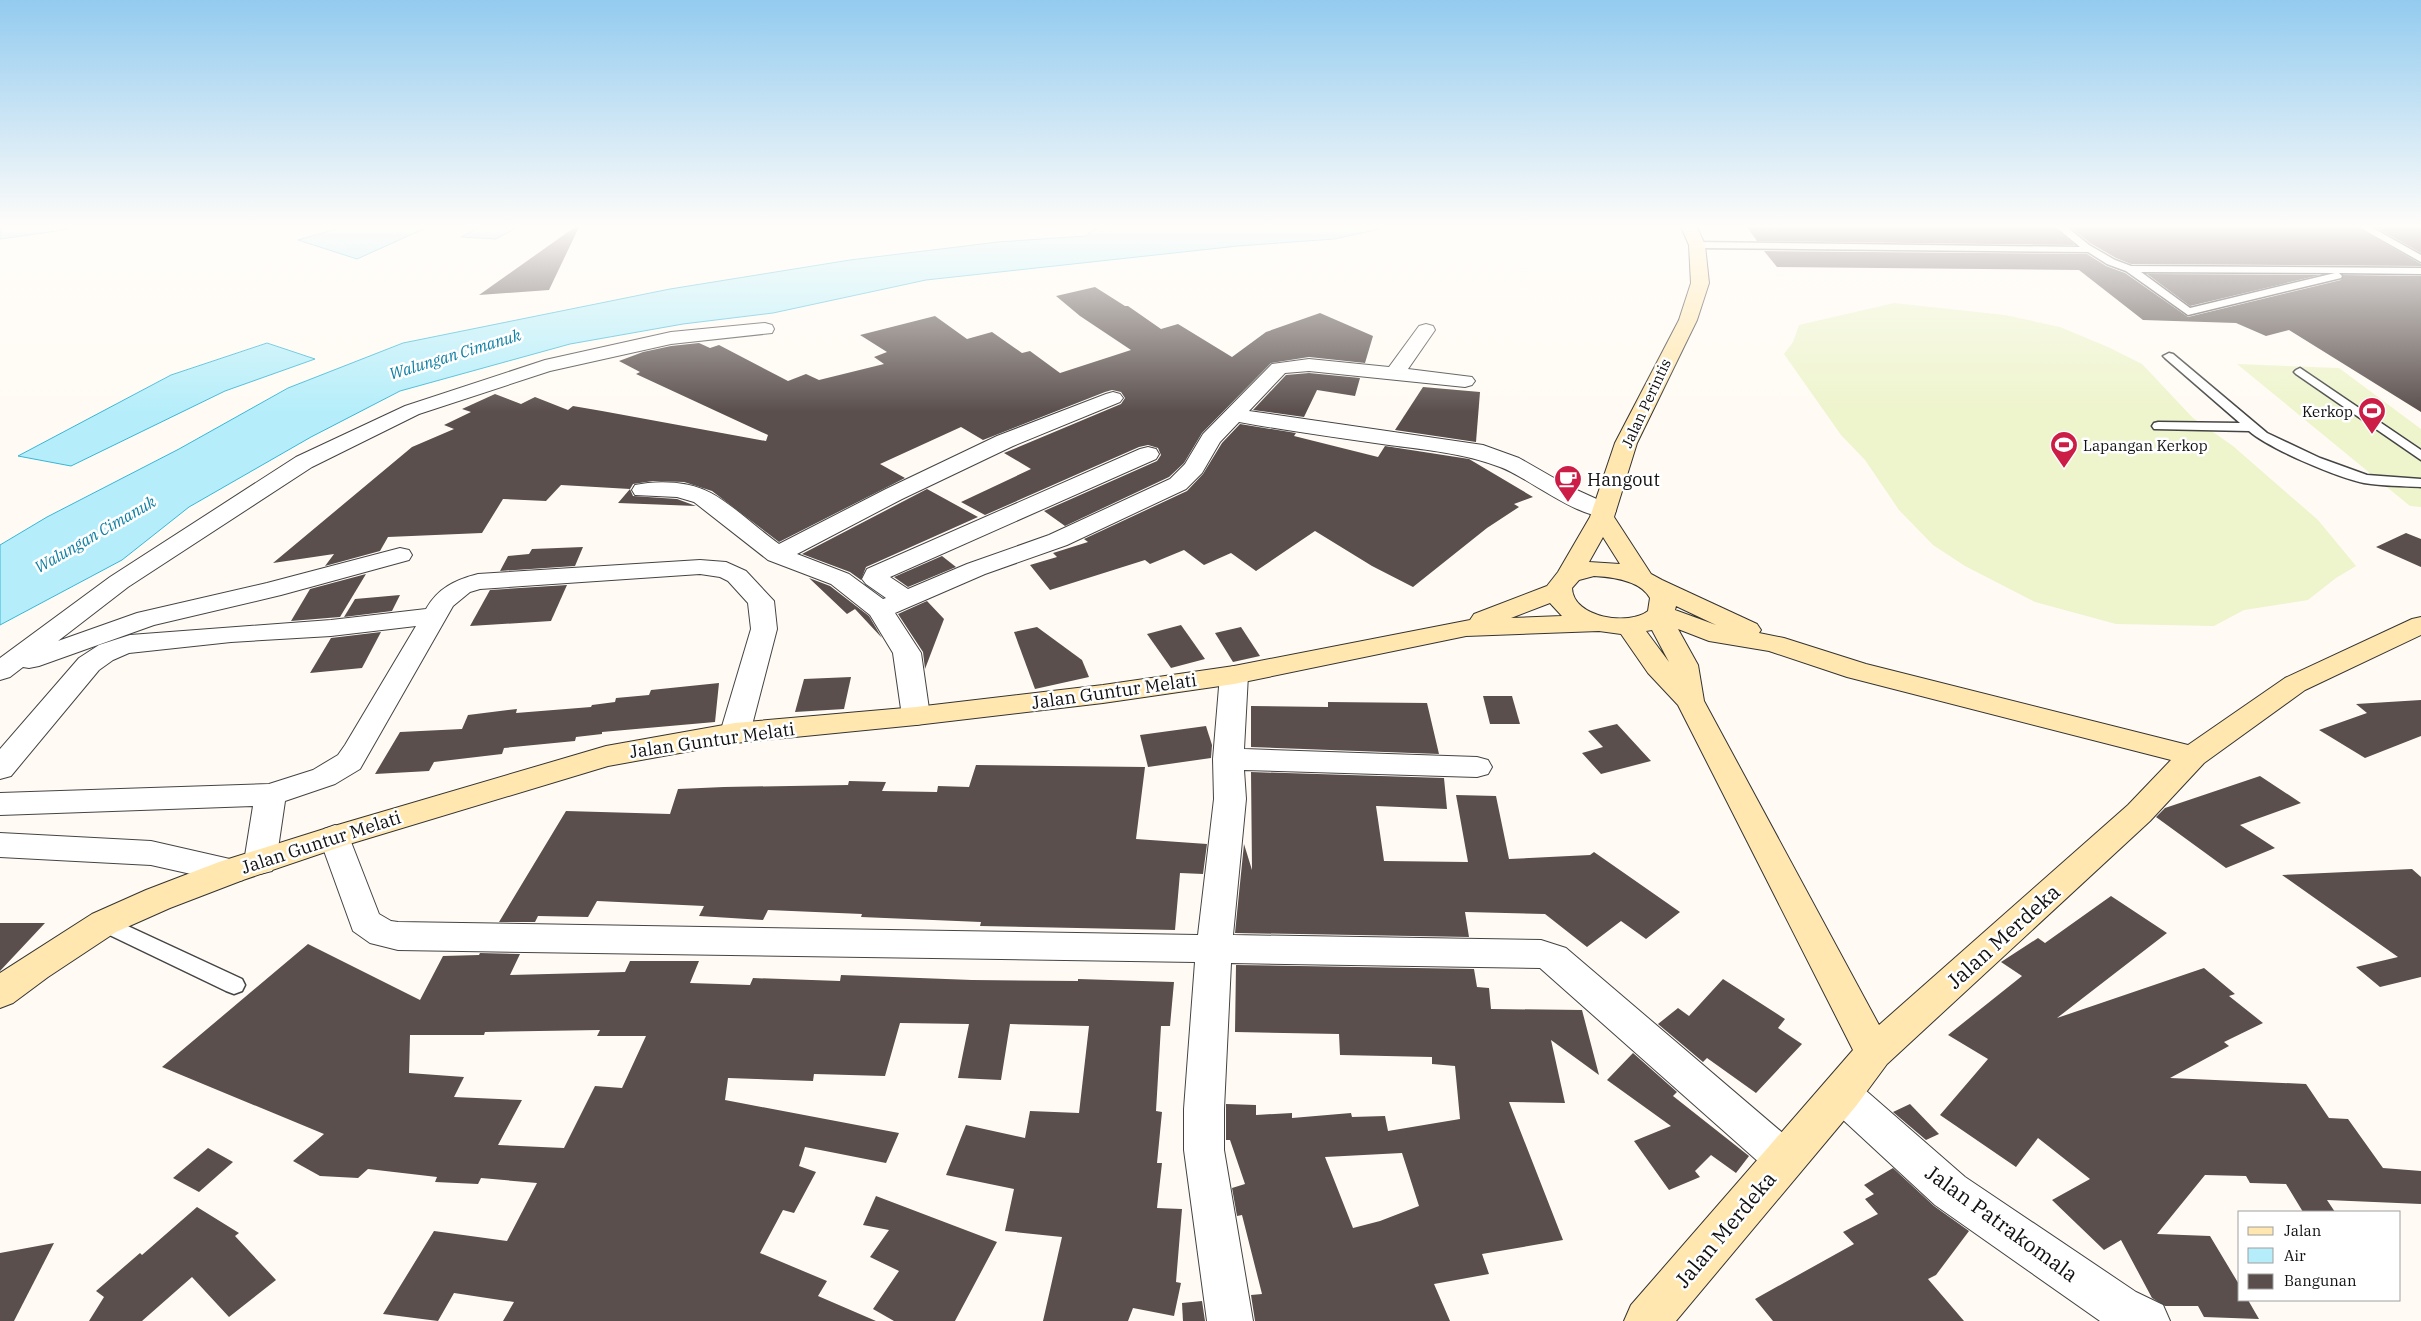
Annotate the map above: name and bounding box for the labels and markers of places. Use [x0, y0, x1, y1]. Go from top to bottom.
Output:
sports icon: Kerkop [2357, 396, 2387, 435]
place label: Kerkop [2302, 402, 2353, 421]
sports icon: Lapangan Kerkop [2049, 430, 2079, 469]
place label: Lapangan Kerkop [2083, 436, 2208, 455]
cafe icon: Hangout [1553, 464, 1583, 503]
place label: Hangout [1587, 468, 1660, 491]

